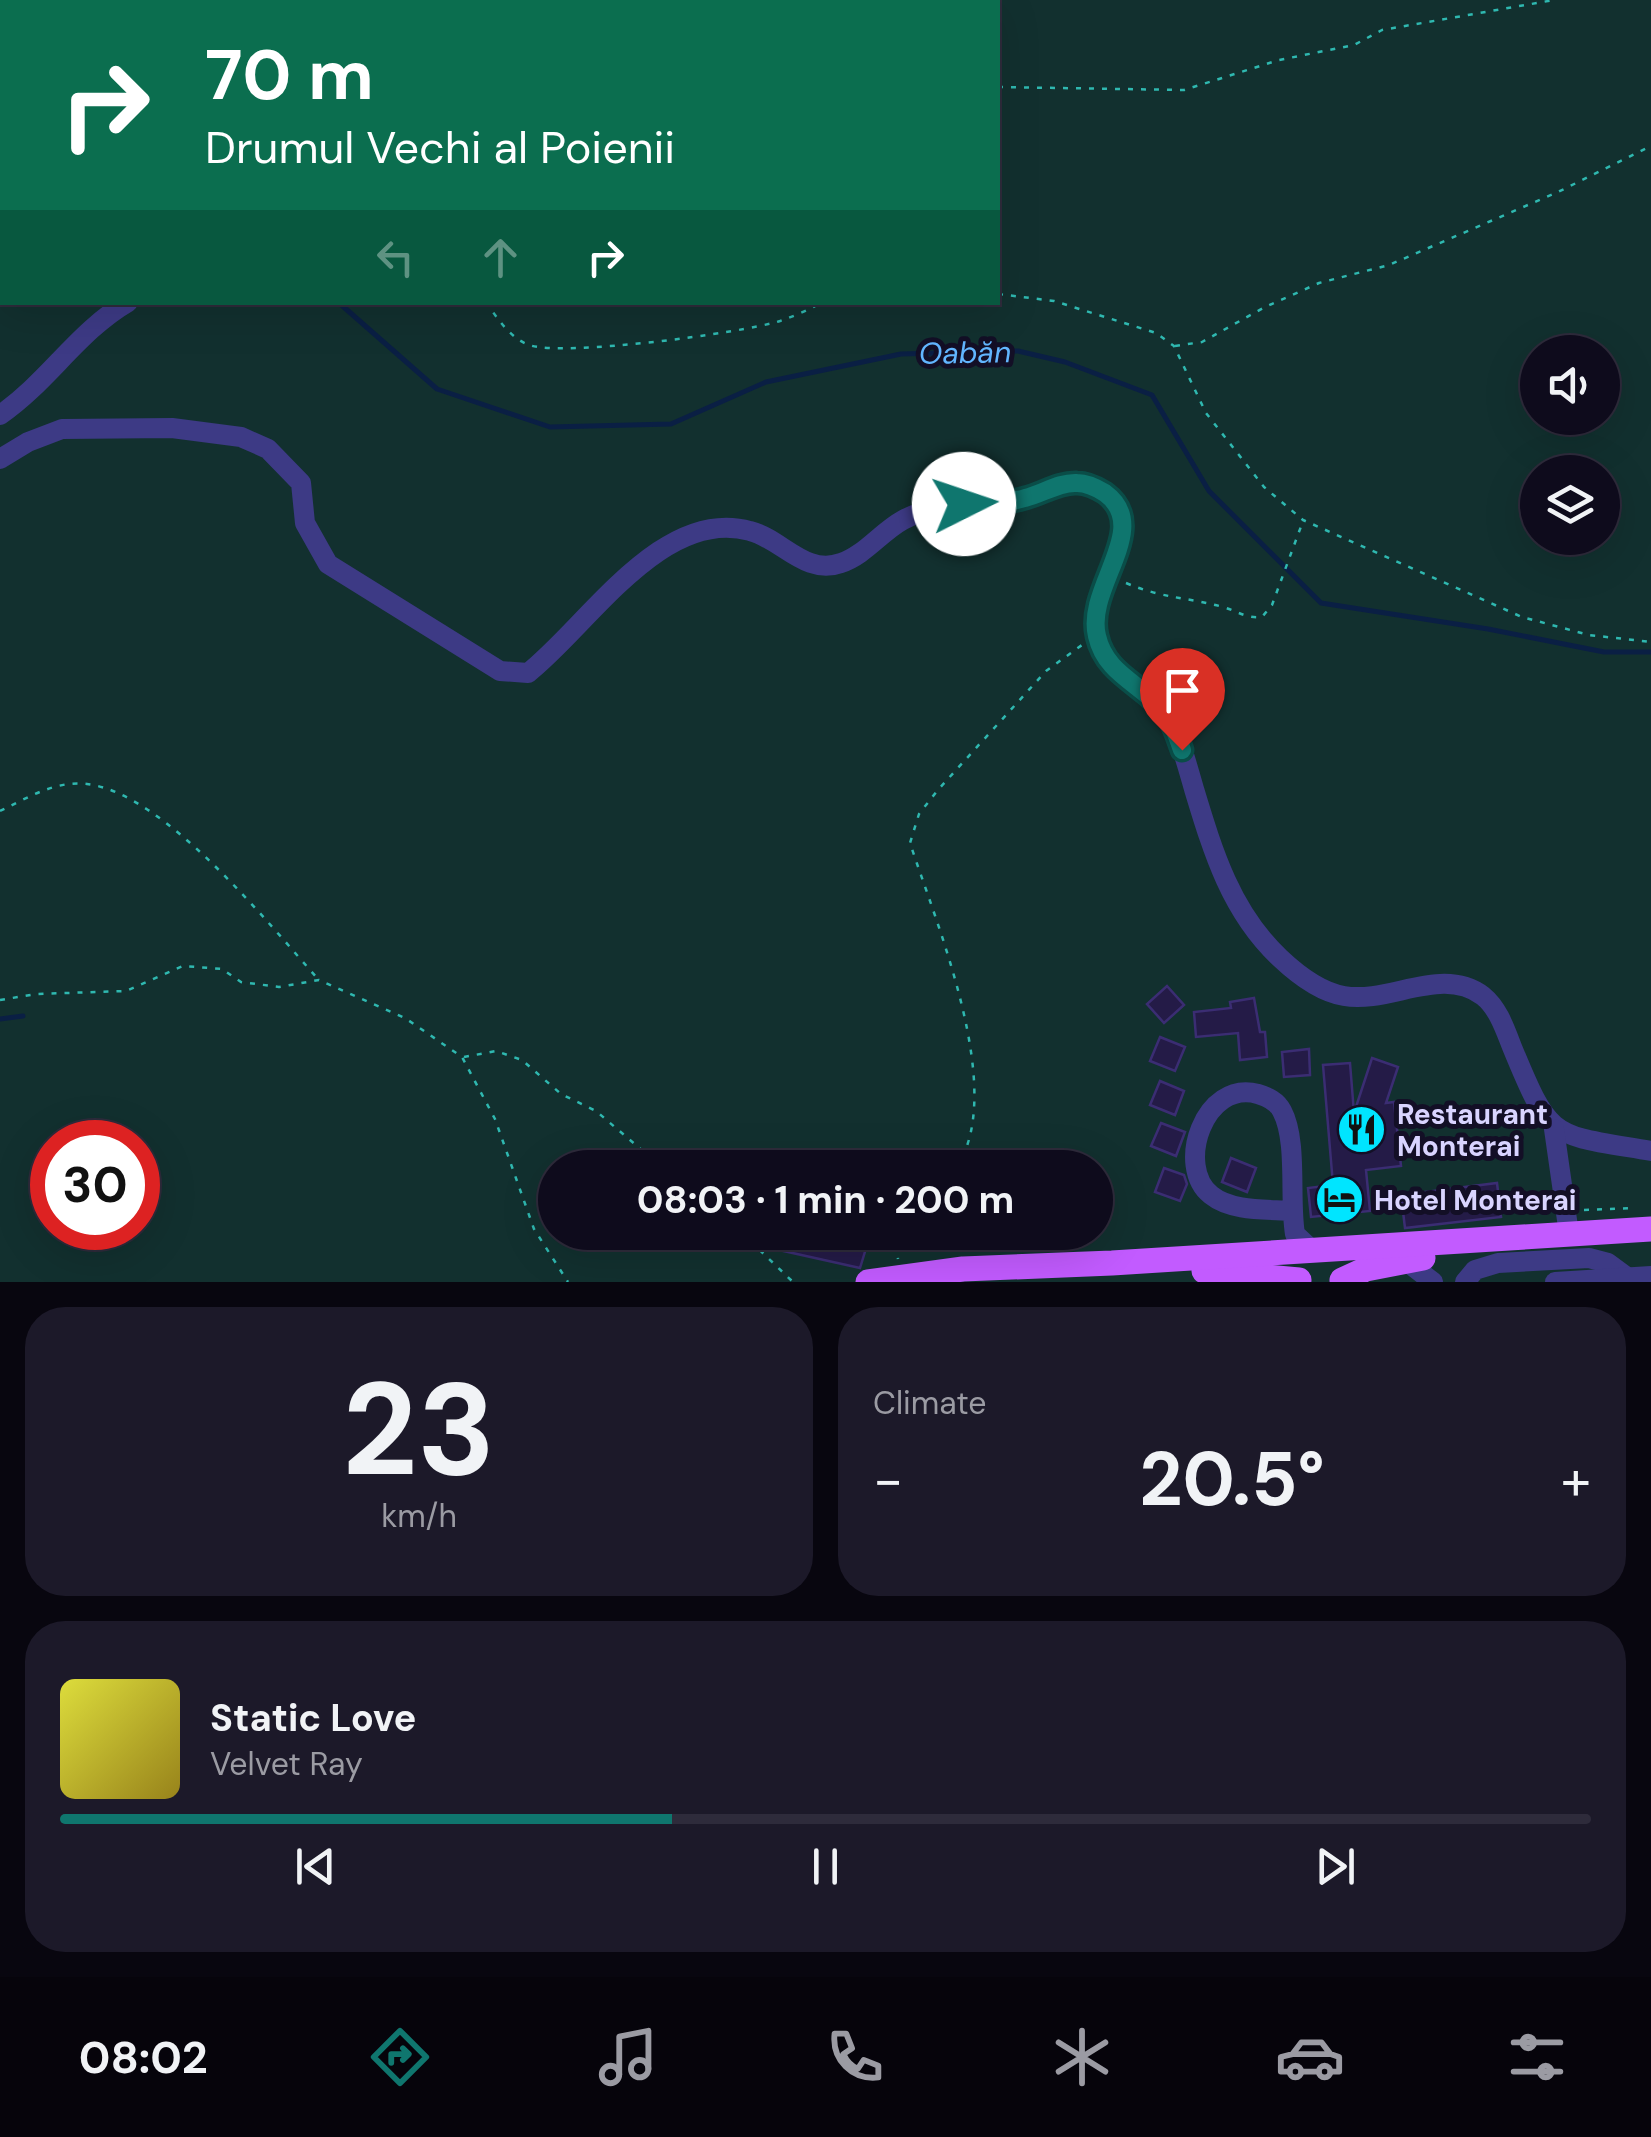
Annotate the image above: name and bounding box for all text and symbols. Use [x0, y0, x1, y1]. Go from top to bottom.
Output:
text: 70 m [205, 30, 374, 121]
icon: right [40, 40, 170, 170]
text: Drumul Vechi al Poienii [205, 118, 675, 177]
icon: left [368, 230, 423, 285]
icon: ahead [473, 230, 528, 285]
icon: right [578, 230, 633, 285]
water label: Oabăn [918, 332, 1012, 373]
map controls [1520, 335, 1620, 555]
button: sound [1520, 335, 1620, 435]
position arrow [912, 452, 1016, 556]
button: layers [1520, 455, 1620, 555]
pin [1140, 648, 1225, 751]
icon: arrive [1155, 663, 1210, 718]
place label: Restaurant Monterai [1397, 1096, 1548, 1165]
restaurant icon: Restaurant Monterai [1336, 1104, 1388, 1156]
speed limit sign: 30 [30, 1120, 160, 1250]
hotel icon: Hotel Monterai [1313, 1174, 1365, 1226]
text: 08:03 · 1 min · 200 m [637, 1175, 1014, 1225]
place label: Hotel Monterai [1374, 1182, 1577, 1219]
text: 23 [342, 1345, 496, 1514]
text: Climate [873, 1382, 987, 1424]
text: 20.5° [1139, 1431, 1325, 1528]
text: − [873, 1444, 903, 1516]
text: + [1561, 1444, 1591, 1516]
text: km/h [381, 1495, 457, 1537]
text: Static Love [210, 1693, 416, 1743]
text: Velvet Ray [210, 1743, 363, 1785]
icon: previous [288, 1839, 343, 1894]
icon: pause [798, 1839, 853, 1894]
icon: next [1308, 1839, 1363, 1894]
icon: directions [365, 2022, 435, 2092]
icon: music [593, 2022, 663, 2092]
icon: phone [820, 2022, 890, 2092]
icon: climate [1047, 2022, 1117, 2092]
icon: car [1275, 2022, 1345, 2092]
icon: filters [1502, 2022, 1572, 2092]
text: 08:02 [79, 2028, 208, 2087]

